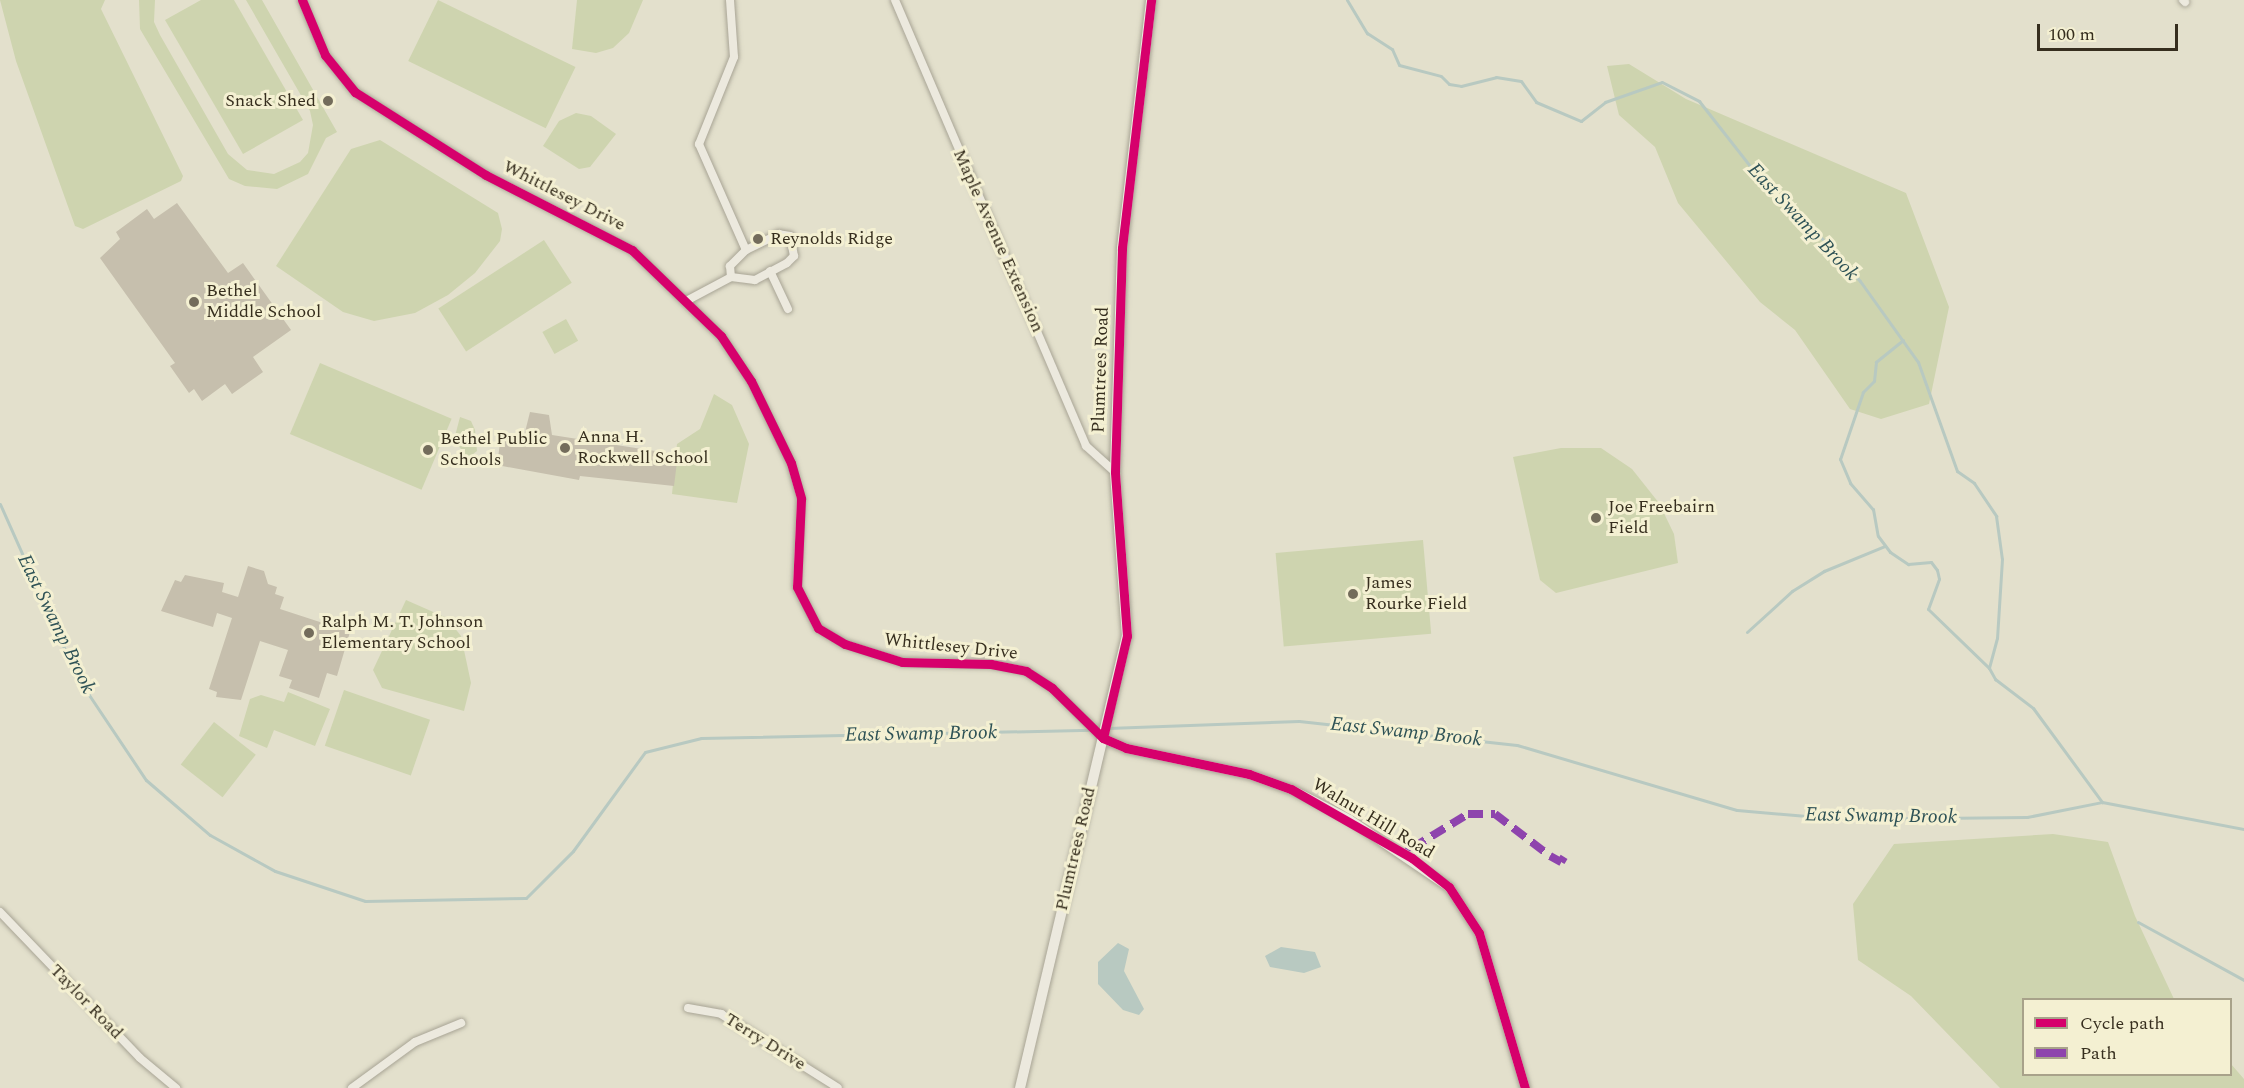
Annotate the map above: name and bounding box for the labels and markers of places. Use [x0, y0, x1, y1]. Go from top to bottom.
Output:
place label: Snack Shed [225, 90, 316, 112]
marker: Snack Shed [321, 94, 335, 108]
place label: Reynolds Ridge [770, 228, 893, 250]
marker: Reynolds Ridge [751, 232, 765, 246]
place label: Bethel Middle School [206, 281, 321, 324]
marker: Bethel Middle School [187, 295, 201, 309]
place label: Anna H. Rockwell School [577, 427, 709, 470]
place label: Bethel Public Schools [440, 429, 547, 472]
marker: Anna H. Rockwell School [558, 441, 572, 455]
marker: Bethel Public Schools [421, 443, 435, 457]
place label: Joe Freebairn Field [1608, 497, 1715, 540]
marker: Joe Freebairn Field [1589, 511, 1603, 525]
place label: James Rourke Field [1365, 573, 1467, 616]
marker: James Rourke Field [1346, 587, 1360, 601]
place label: Ralph M. T. Johnson Elementary School [321, 612, 484, 654]
marker: Ralph M. T. Johnson Elementary School [302, 626, 316, 640]

